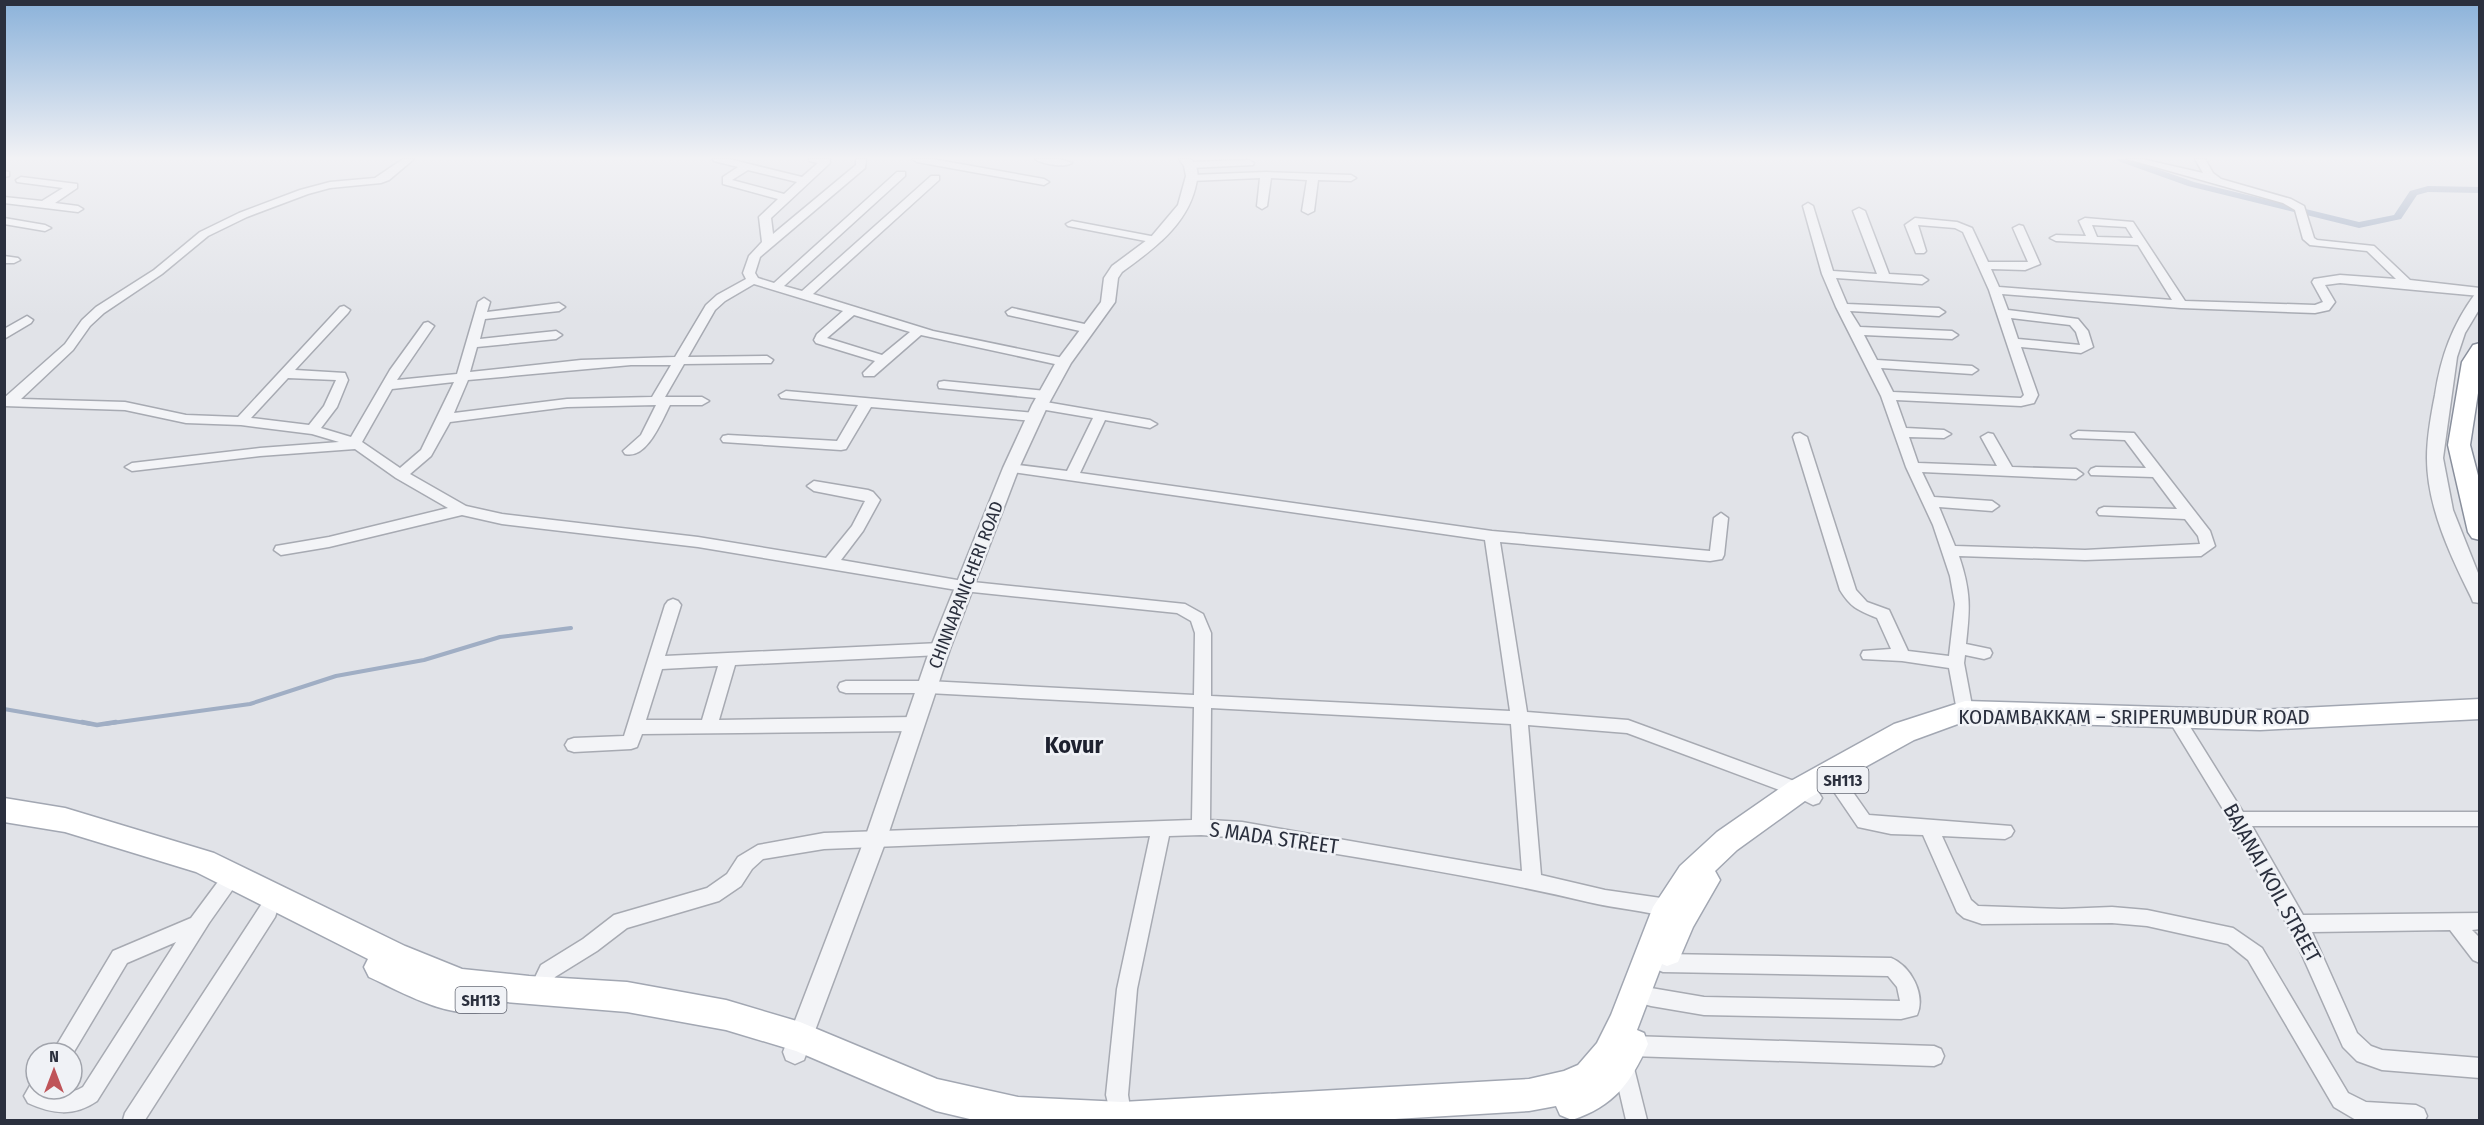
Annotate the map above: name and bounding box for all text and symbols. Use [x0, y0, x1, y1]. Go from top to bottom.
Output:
street label: CHINNAPANICHERI ROAD [924, 498, 1008, 672]
street label: KODAMBAKKAM – SRIPERUMBUDUR ROAD [1958, 704, 2310, 730]
district label: Kovur [1045, 731, 1104, 759]
road number: SH113 [1818, 767, 1868, 793]
street label: BAJANAI KOIL STREET [2218, 799, 2327, 967]
street label: S MADA STREET [1208, 816, 1340, 860]
road number: SH113 [456, 987, 506, 1013]
north arrow [24, 1041, 84, 1101]
text: N [49, 1047, 59, 1066]

